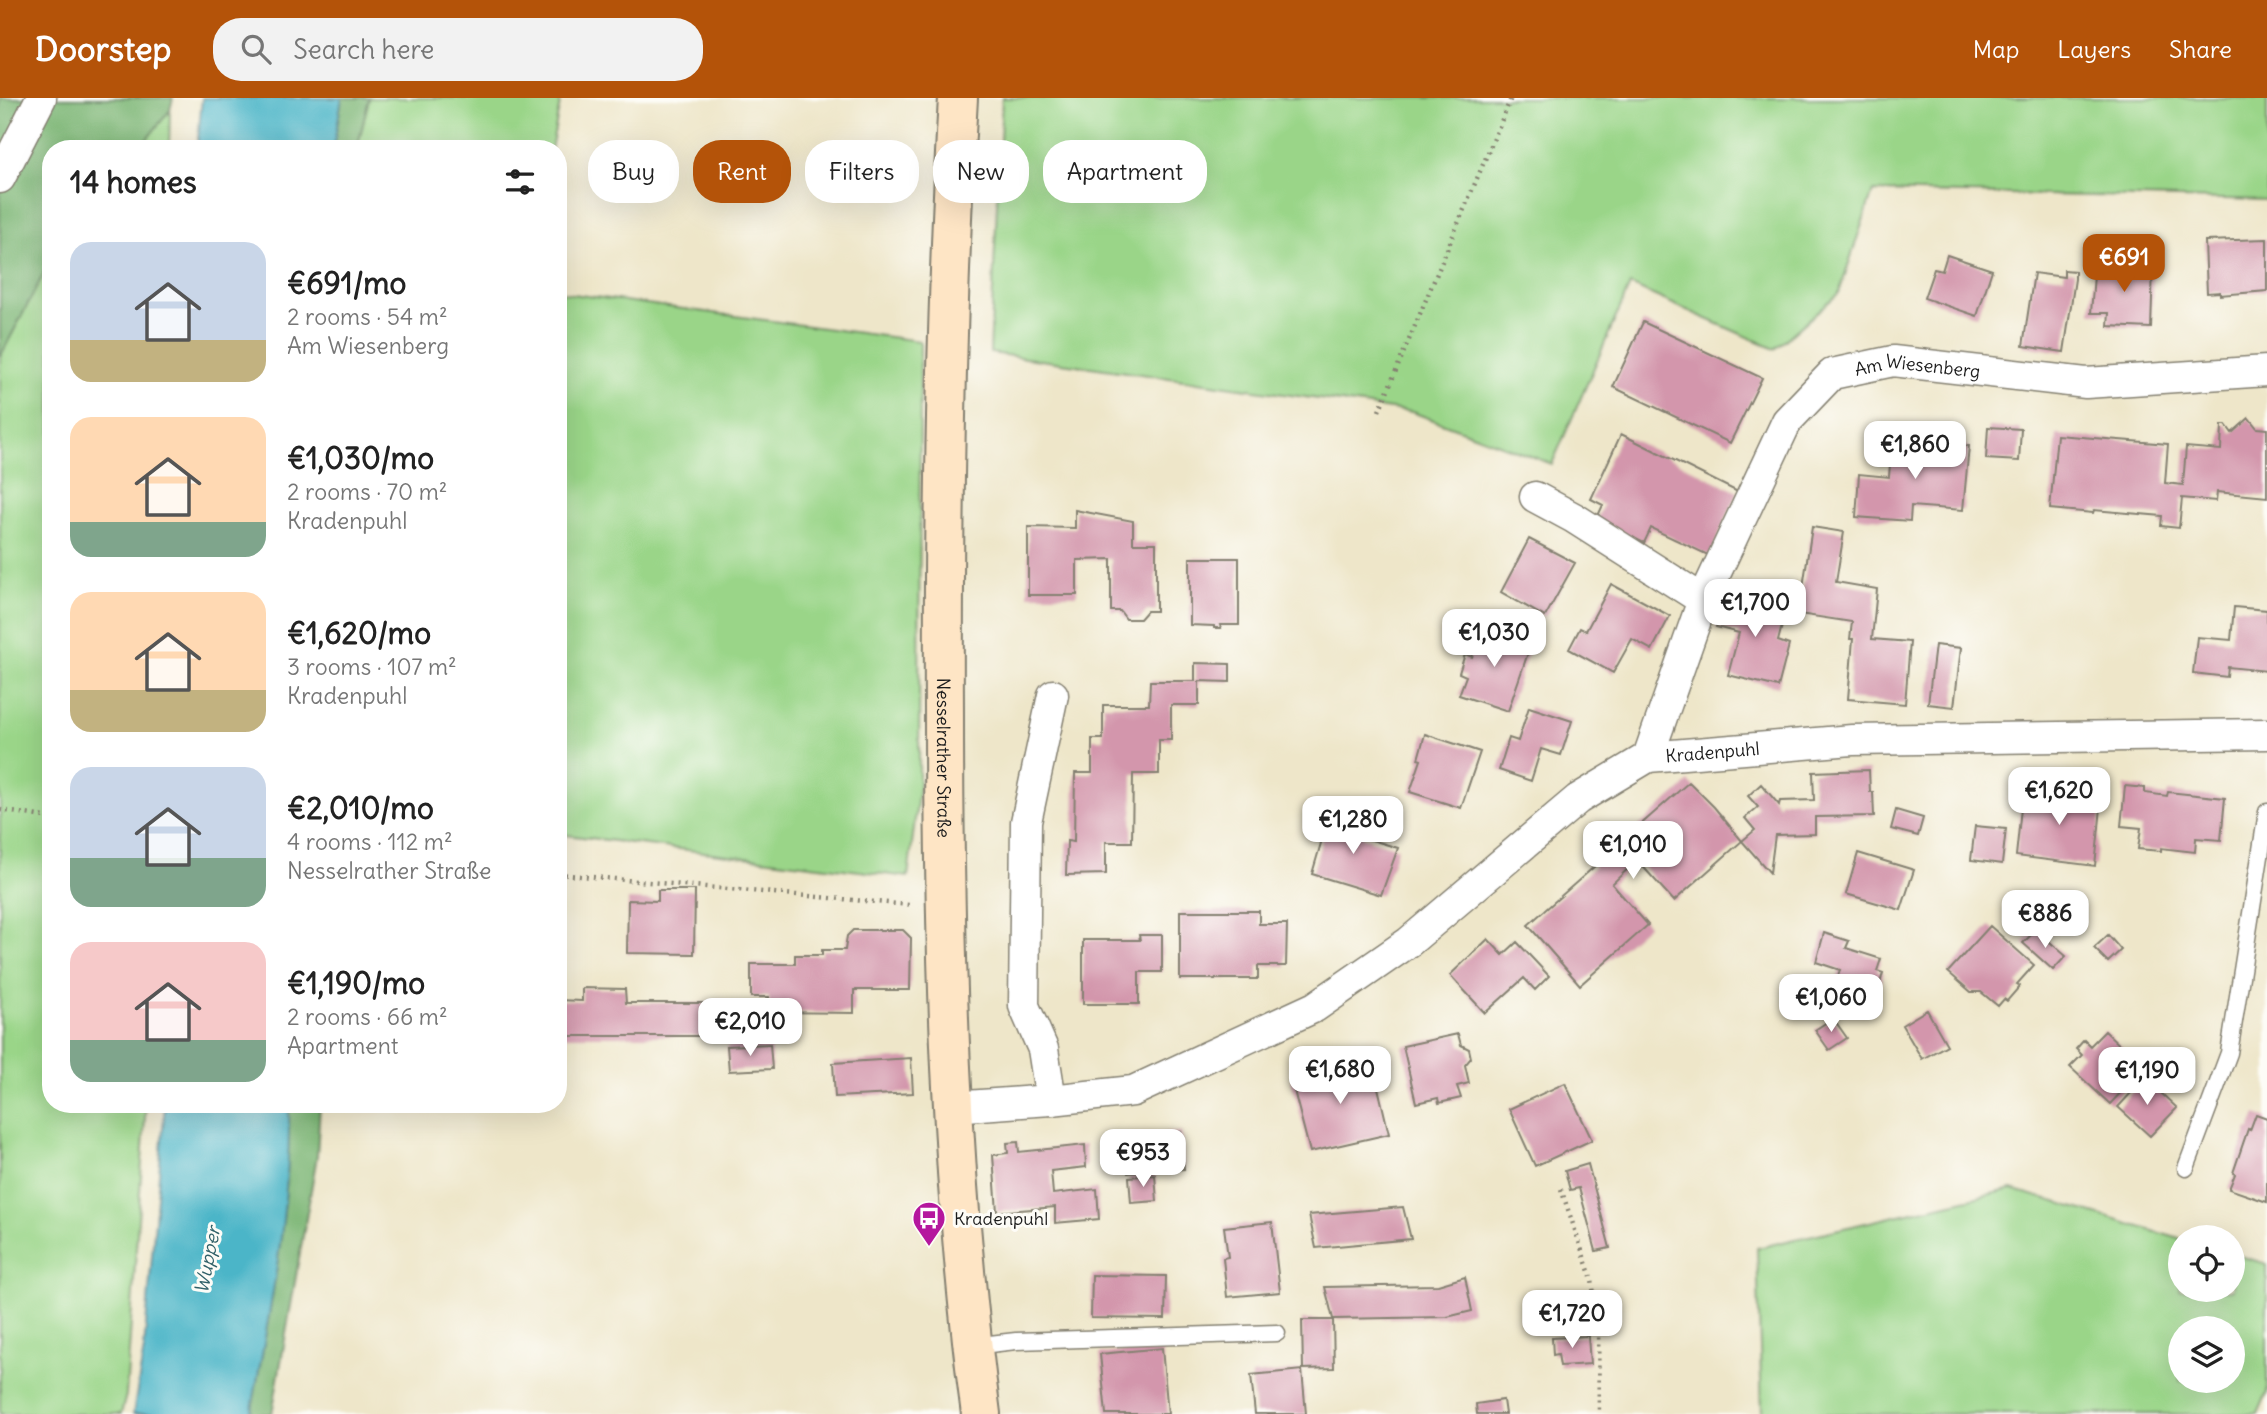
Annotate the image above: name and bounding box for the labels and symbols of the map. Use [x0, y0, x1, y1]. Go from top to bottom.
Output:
pin: €691 [2083, 234, 2165, 294]
street label: Am Wiesenberg [1852, 349, 1982, 382]
pin: €1,860 [1858, 422, 1972, 481]
pin: €1,700 [1698, 580, 1812, 639]
pin: €1,030 [1437, 610, 1551, 669]
street label: Nesselrather Straße [932, 678, 956, 838]
street label: Kradenpuhl [1665, 736, 1761, 767]
pin: €1,620 [2002, 768, 2116, 827]
pin: €1,280 [1296, 796, 1410, 856]
pin: €1,010 [1576, 822, 1690, 881]
pin: €886 [2004, 890, 2086, 950]
pin: €1,060 [1774, 974, 1888, 1034]
pin: €2,010 [693, 998, 807, 1058]
pin: €1,680 [1283, 1046, 1397, 1106]
pin: €1,190 [2090, 1048, 2204, 1107]
pin: €953 [1102, 1130, 1184, 1189]
bus stop icon: Kradenpuhl [910, 1199, 948, 1248]
place label: Kradenpuhl [954, 1207, 1048, 1230]
water label: Wupper [189, 1222, 226, 1295]
pin: €1,720 [1515, 1290, 1629, 1350]

